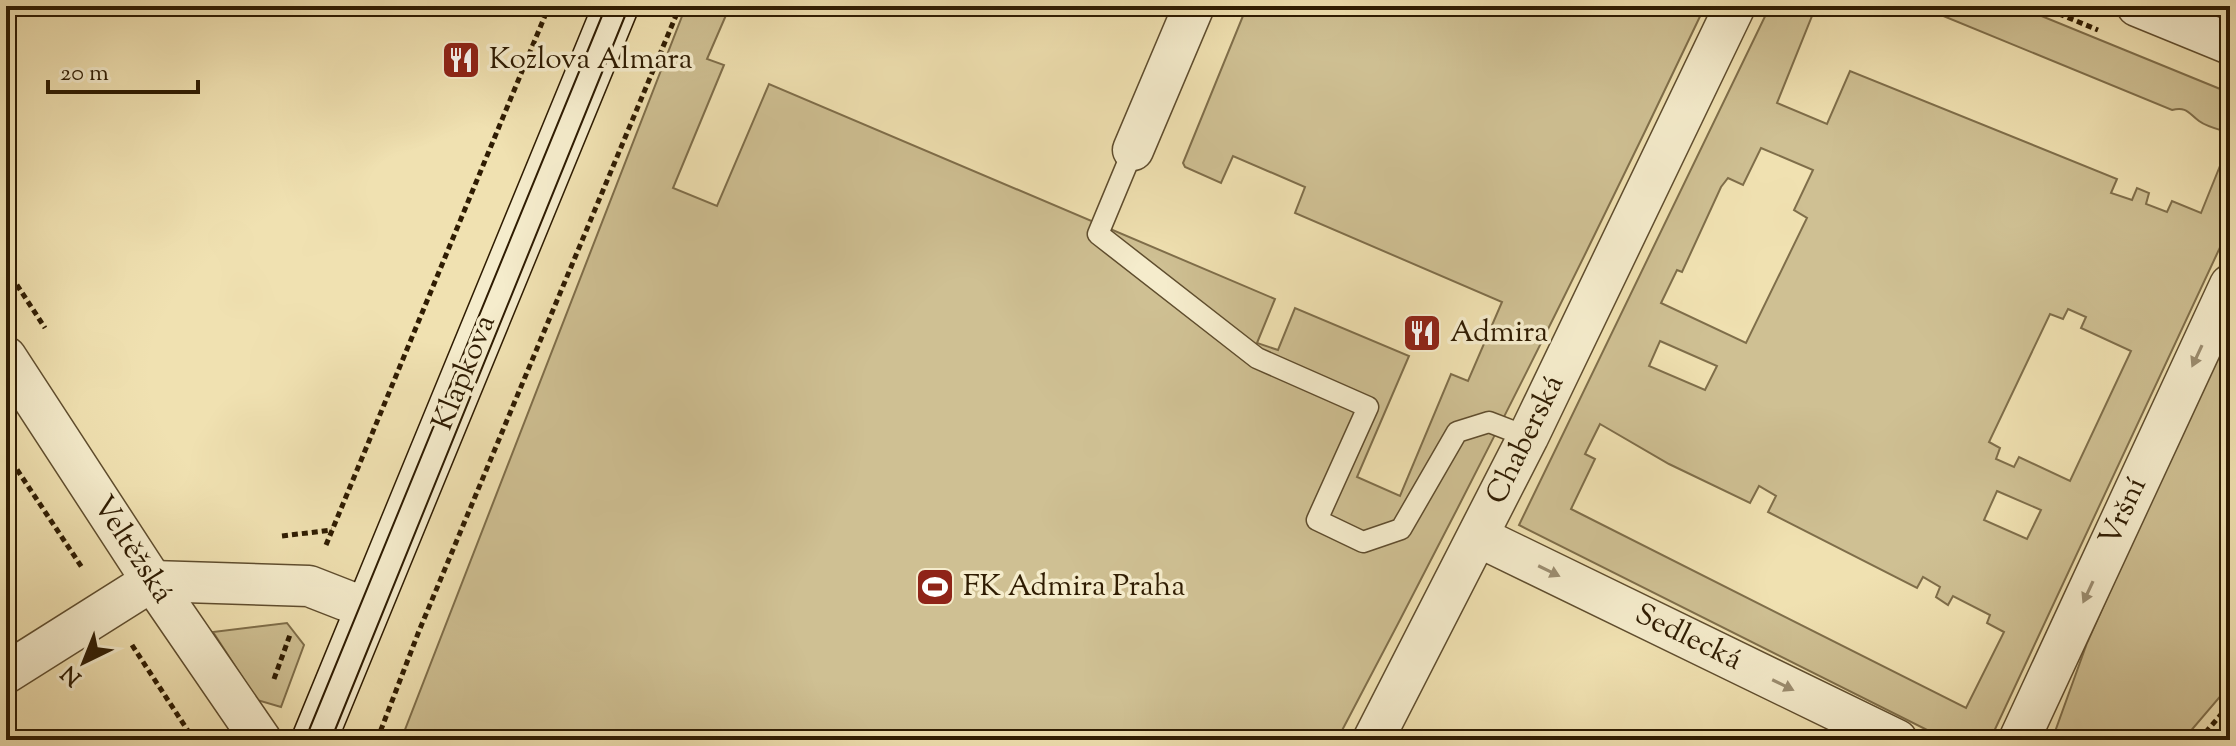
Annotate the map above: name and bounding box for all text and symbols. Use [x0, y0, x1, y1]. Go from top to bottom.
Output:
restaurant icon: Kozlova Almara [440, 39, 482, 81]
place label: Kozlova Almara [489, 39, 693, 82]
scale bar [48, 44, 198, 94]
text: 20 m [60, 57, 109, 91]
street label: Klapkova [422, 309, 508, 437]
restaurant icon: Admira [1401, 312, 1443, 354]
place label: Admira [1450, 312, 1548, 355]
one-way arrow [2190, 344, 2204, 367]
street label: Chaberská [1476, 368, 1576, 512]
street label: Vršní [2089, 470, 2159, 554]
street label: Veltěžská [81, 488, 183, 612]
one-way arrow [1537, 564, 1560, 578]
sports icon: FK Admira Praha [914, 566, 956, 608]
place label: FK Admira Praha [963, 566, 1185, 609]
one-way arrow [2081, 580, 2095, 603]
street label: Sedlecká [1627, 594, 1749, 682]
north arrow [44, 622, 124, 702]
text: N [55, 656, 90, 692]
one-way arrow [1771, 678, 1794, 692]

